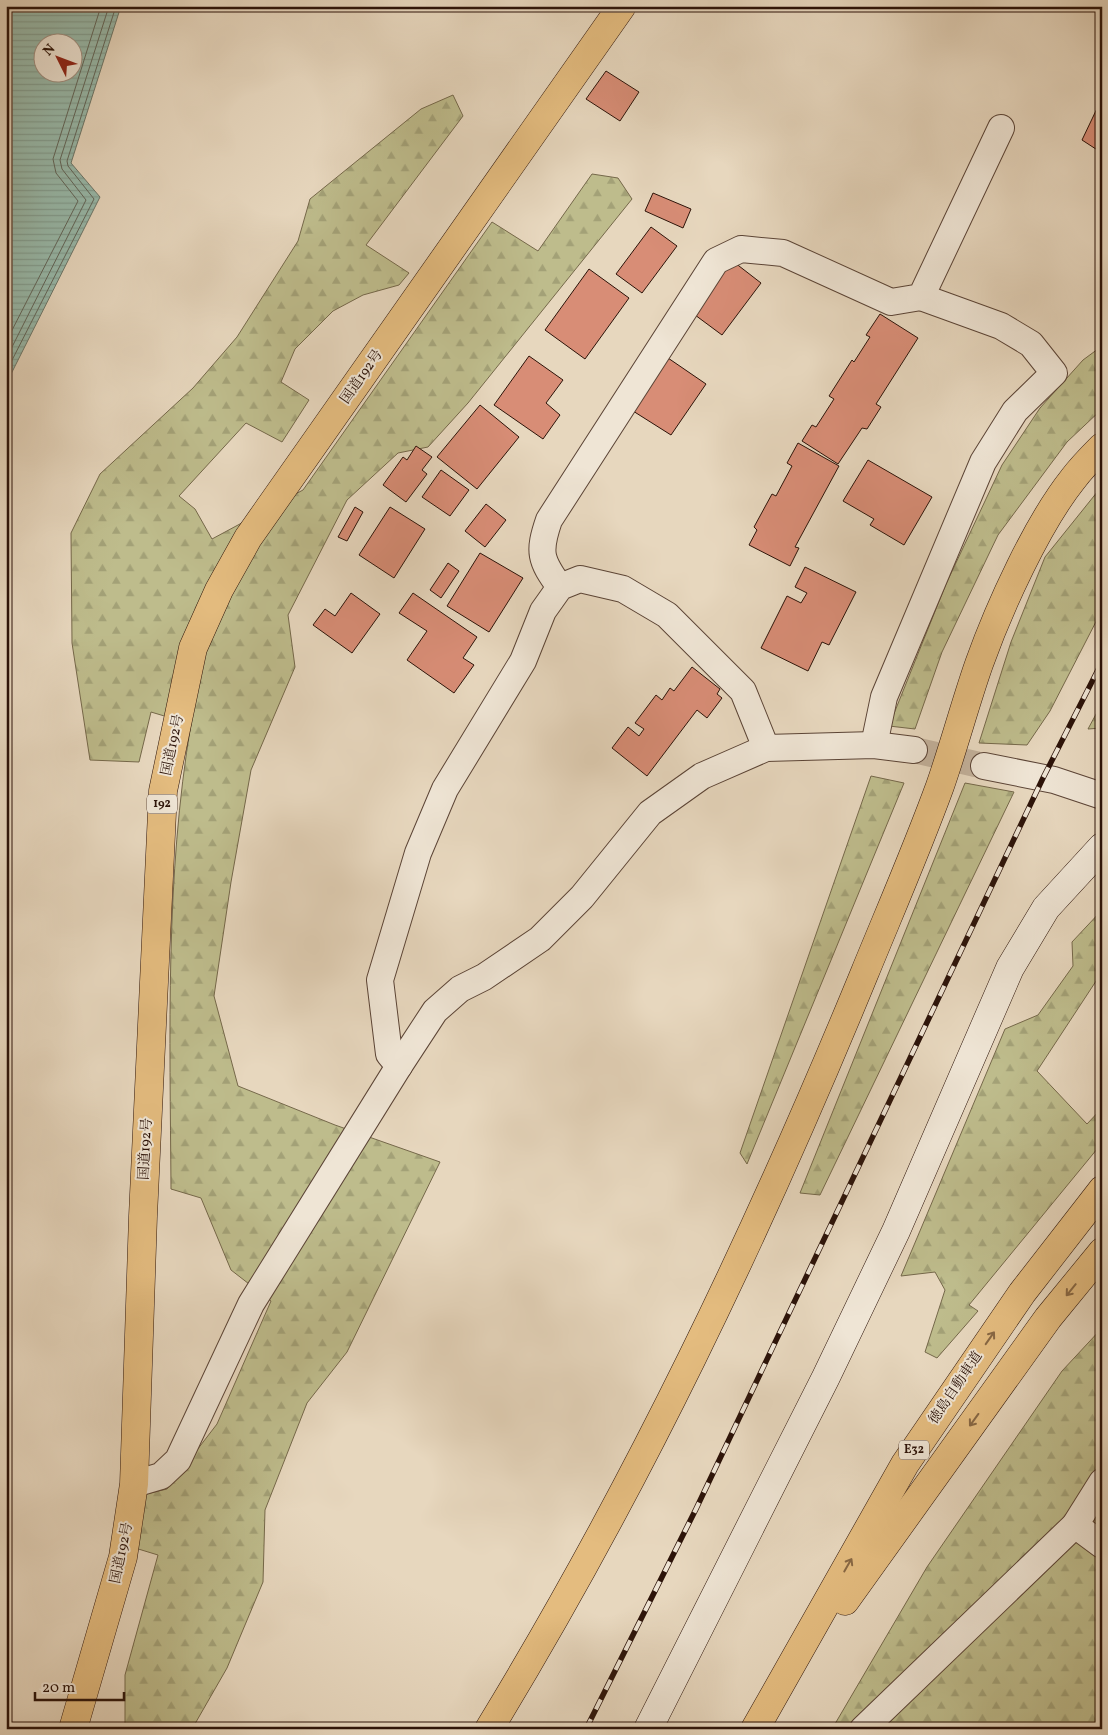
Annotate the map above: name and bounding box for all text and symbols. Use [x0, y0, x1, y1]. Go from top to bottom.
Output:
north arrow [32, 32, 82, 82]
text: N [39, 40, 60, 60]
street label: 国道192号 [336, 346, 388, 408]
street label: 国道192号 [157, 713, 189, 777]
road number: 192 [147, 794, 177, 814]
street label: 国道192号 [135, 1117, 157, 1181]
one-way arrow [1066, 1283, 1077, 1296]
one-way arrow [985, 1331, 995, 1345]
street label: 徳島自動車道 [925, 1348, 987, 1428]
one-way arrow [969, 1413, 979, 1427]
road number: E32 [899, 1440, 929, 1460]
street label: 国道192号 [106, 1521, 138, 1585]
one-way arrow [844, 1558, 854, 1572]
scale bar [35, 1670, 124, 1702]
text: 20 m [42, 1678, 75, 1699]

